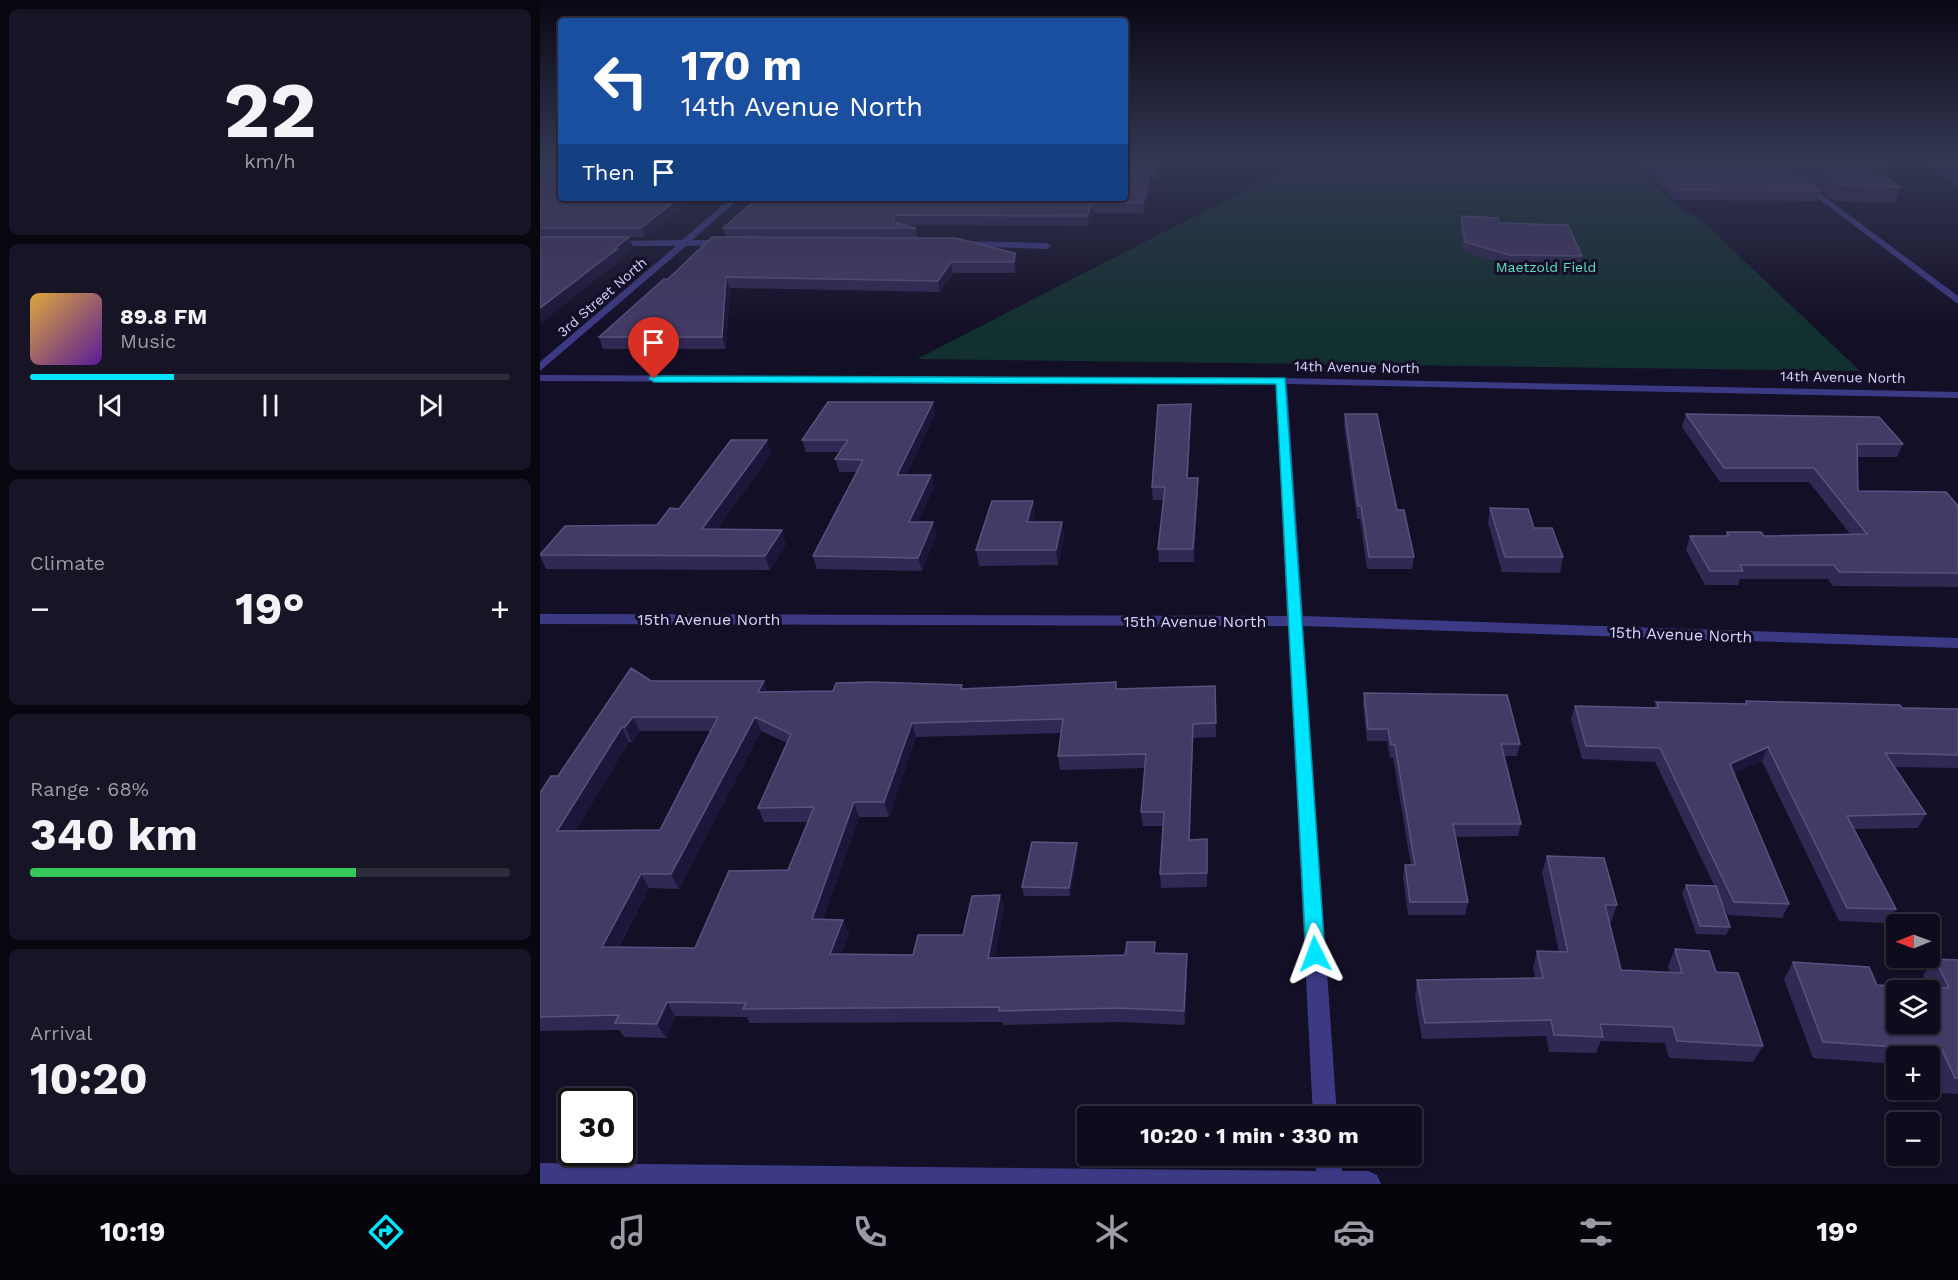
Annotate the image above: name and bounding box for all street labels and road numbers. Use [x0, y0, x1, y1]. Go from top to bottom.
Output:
street label: 3rd Street North [554, 254, 650, 340]
street label: 14th Avenue North [1294, 358, 1420, 376]
street label: 14th Avenue North [1780, 368, 1906, 386]
street label: 15th Avenue North [638, 610, 780, 629]
street label: 15th Avenue North [1124, 612, 1266, 631]
street label: 15th Avenue North [1609, 623, 1753, 646]

